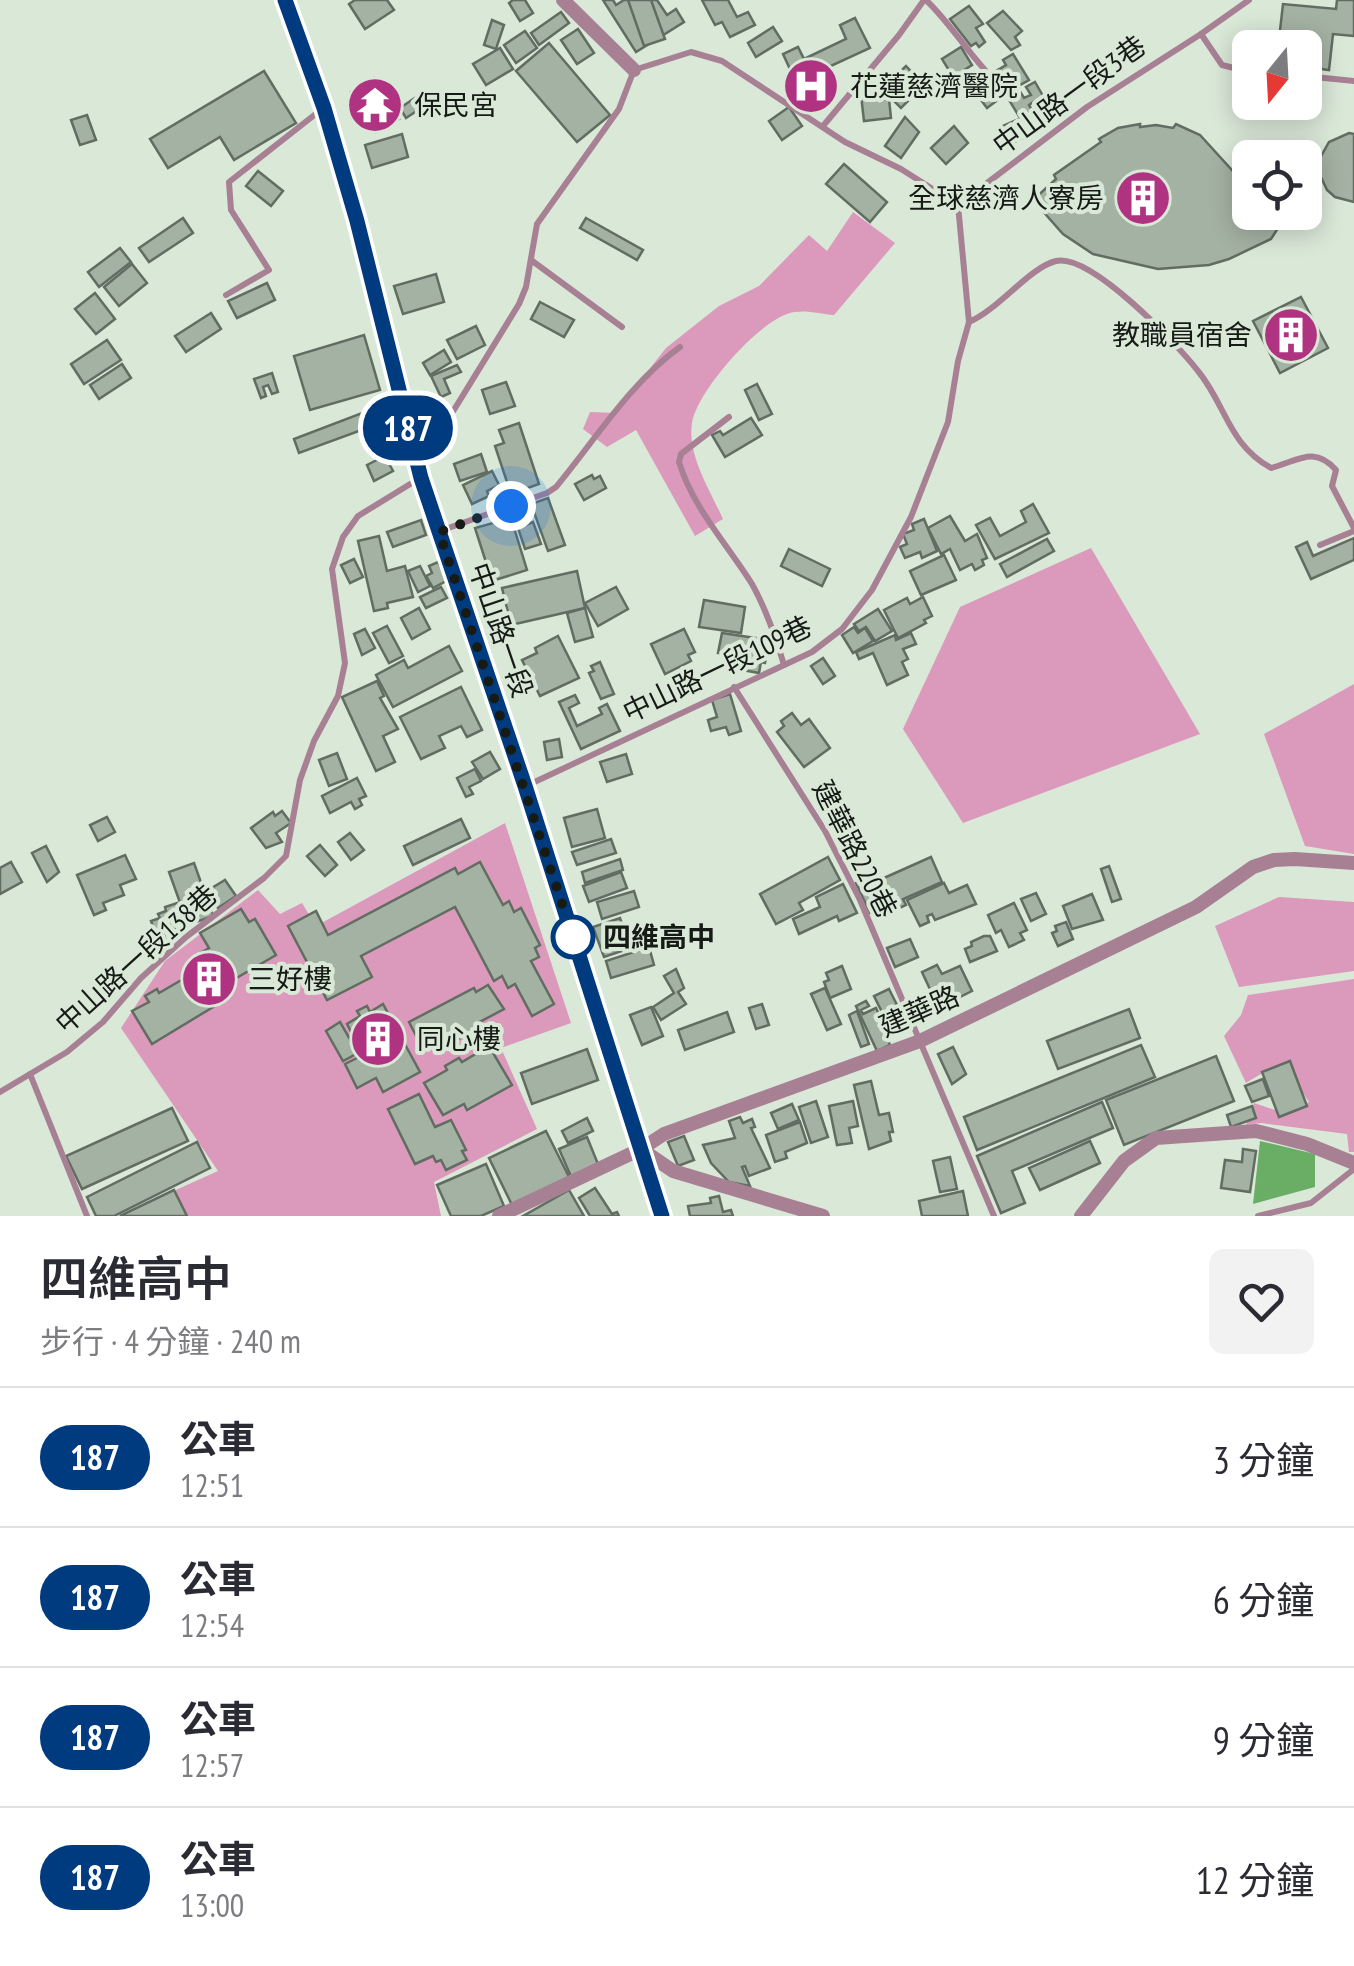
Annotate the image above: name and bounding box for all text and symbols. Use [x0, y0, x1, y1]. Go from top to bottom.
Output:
street label: 中山路一段3巷 [985, 27, 1153, 163]
north arrow [1232, 30, 1322, 120]
map controls [1232, 30, 1322, 230]
hospital icon: 花蓮慈濟醫院 [781, 56, 841, 116]
place label: 花蓮慈濟醫院 [850, 67, 1018, 104]
temple icon: 保民宮 [345, 75, 405, 135]
place label: 保民宮 [414, 86, 498, 123]
button: locate [1232, 140, 1322, 230]
building icon: 全球慈濟人寮房 [1113, 168, 1173, 228]
place label: 全球慈濟人寮房 [908, 179, 1104, 216]
building icon: 教職員宿舍 [1261, 305, 1321, 365]
place label: 教職員宿舍 [1112, 316, 1252, 353]
line badge: 187 [350, 396, 466, 460]
text: 187 [383, 405, 433, 451]
your location [486, 481, 536, 531]
street label: 中山路一段 [461, 558, 542, 702]
street label: 中山路一段109巷 [616, 607, 817, 730]
street label: 建華路220巷 [805, 774, 906, 924]
street label: 中山路一段138巷 [47, 876, 225, 1041]
marker: 四維高中 [552, 916, 594, 958]
place label: 四維高中 [603, 918, 715, 955]
building icon: 三好樓 [179, 949, 239, 1009]
place label: 三好樓 [248, 960, 332, 997]
street label: 建華路 [873, 977, 965, 1045]
building icon: 同心樓 [348, 1009, 408, 1069]
place label: 同心樓 [417, 1020, 501, 1057]
text: 四維高中 [40, 1247, 232, 1309]
button: heart [1209, 1249, 1314, 1354]
text: 步行 · 4 分鐘 · 240 m [40, 1320, 301, 1362]
text: 公車 [180, 1414, 256, 1463]
text: 187 [70, 1434, 120, 1480]
text: 3 分鐘 [1213, 1435, 1314, 1484]
text: 12:51 [180, 1464, 244, 1506]
text: 公車 [180, 1554, 256, 1603]
text: 187 [70, 1574, 120, 1620]
text: 6 分鐘 [1213, 1575, 1314, 1624]
text: 12:54 [180, 1604, 244, 1646]
text: 公車 [180, 1694, 256, 1743]
text: 187 [70, 1714, 120, 1760]
text: 9 分鐘 [1213, 1715, 1314, 1764]
text: 12:57 [180, 1744, 244, 1786]
text: 公車 [180, 1834, 256, 1883]
text: 187 [70, 1854, 120, 1900]
text: 12 分鐘 [1196, 1855, 1314, 1904]
text: 13:00 [180, 1884, 244, 1926]

